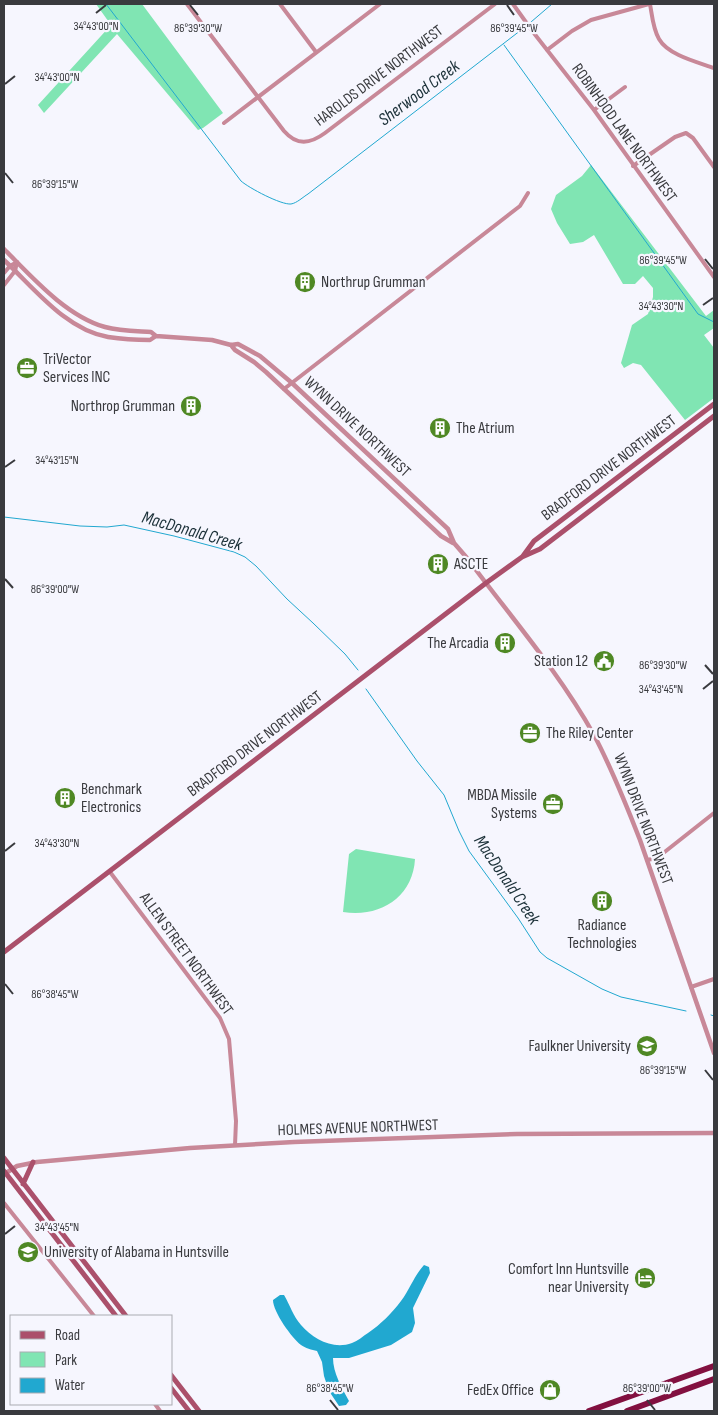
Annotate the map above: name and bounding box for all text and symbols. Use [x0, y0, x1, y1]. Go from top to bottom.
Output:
text: 34°43'00"N [73, 19, 119, 34]
text: 86°39'30"W [174, 21, 222, 36]
street label: HAROLDS DRIVE NORTHWEST [311, 21, 447, 131]
text: 86°39'45"W [490, 21, 538, 36]
water label: Sherwood Creek [374, 55, 465, 130]
street label: ROBINHOOD LANE NORTHWEST [567, 60, 681, 206]
text: 34°43'00"N [34, 70, 80, 85]
text: 86°39'15"W [32, 177, 79, 192]
text: 86°39'45"W [639, 253, 687, 268]
building icon: Northrup Grumman [293, 270, 317, 294]
place label: Northrup Grumman [321, 273, 426, 292]
text: 34°43'30"N [639, 299, 683, 314]
place label: TriVector Services INC [43, 350, 111, 387]
office icon: TriVector Services INC [15, 356, 39, 380]
street label: WYNN DRIVE NORTHWEST [300, 373, 415, 482]
building icon: Northrop Grumman [179, 394, 203, 418]
place label: Northrop Grumman [71, 397, 175, 416]
street label: BRADFORD DRIVE NORTHWEST [538, 411, 681, 525]
building icon: The Atrium [428, 416, 452, 440]
place label: The Atrium [456, 419, 514, 438]
text: 34°43'15"N [35, 453, 79, 468]
water label: MacDonald Creek [140, 507, 246, 556]
building icon: ASCTE [426, 552, 450, 576]
place label: ASCTE [453, 555, 488, 574]
text: 86°39'00"W [31, 582, 79, 597]
building icon: The Arcadia [493, 631, 517, 655]
place label: The Arcadia [427, 634, 489, 653]
public building icon: Station 12 [592, 649, 616, 673]
place label: Station 12 [534, 652, 588, 671]
text: 86°39'30"W [639, 658, 687, 673]
text: 34°43'45"N [639, 682, 683, 697]
street label: BRADFORD DRIVE NORTHWEST [184, 687, 327, 801]
office icon: The Riley Center [518, 721, 542, 745]
place label: The Riley Center [546, 724, 634, 743]
street label: WYNN DRIVE NORTHWEST [609, 751, 677, 888]
place label: Benchmark Electronics [81, 780, 142, 817]
building icon: Benchmark Electronics [53, 786, 77, 810]
place label: MBDA Missile Systems [467, 786, 537, 823]
office icon: MBDA Missile Systems [541, 792, 565, 816]
water label: MacDonald Creek [469, 831, 545, 930]
text: 34°43'30"N [35, 836, 79, 851]
street label: ALLEN STREET NORTHWEST [135, 888, 237, 1019]
building icon: Radiance Technologies [590, 889, 614, 913]
place label: Radiance Technologies [567, 916, 637, 953]
text: 86°38'45"W [31, 987, 79, 1002]
school or university icon: Faulkner University [635, 1034, 659, 1058]
place label: Faulkner University [528, 1037, 631, 1056]
text: 86°39'15"W [640, 1063, 687, 1078]
street label: HOLMES AVENUE NORTHWEST [277, 1116, 439, 1140]
text: 34°43'45"N [35, 1220, 79, 1235]
school or university icon: University of Alabama in Huntsville [16, 1240, 40, 1264]
place label: University of Alabama in Huntsville [44, 1243, 229, 1262]
place label: Comfort Inn Huntsville near University [508, 1260, 629, 1297]
hotel icon: Comfort Inn Huntsville near University [633, 1266, 657, 1290]
legend [10, 1315, 172, 1405]
text: Road [55, 1326, 80, 1345]
text: Park [55, 1351, 77, 1370]
text: Water [55, 1376, 86, 1395]
shop icon: FedEx Office [538, 1378, 562, 1402]
text: 86°38'45"W [306, 1381, 354, 1396]
place label: FedEx Office [467, 1381, 534, 1400]
text: 86°39'00"W [623, 1381, 671, 1396]

